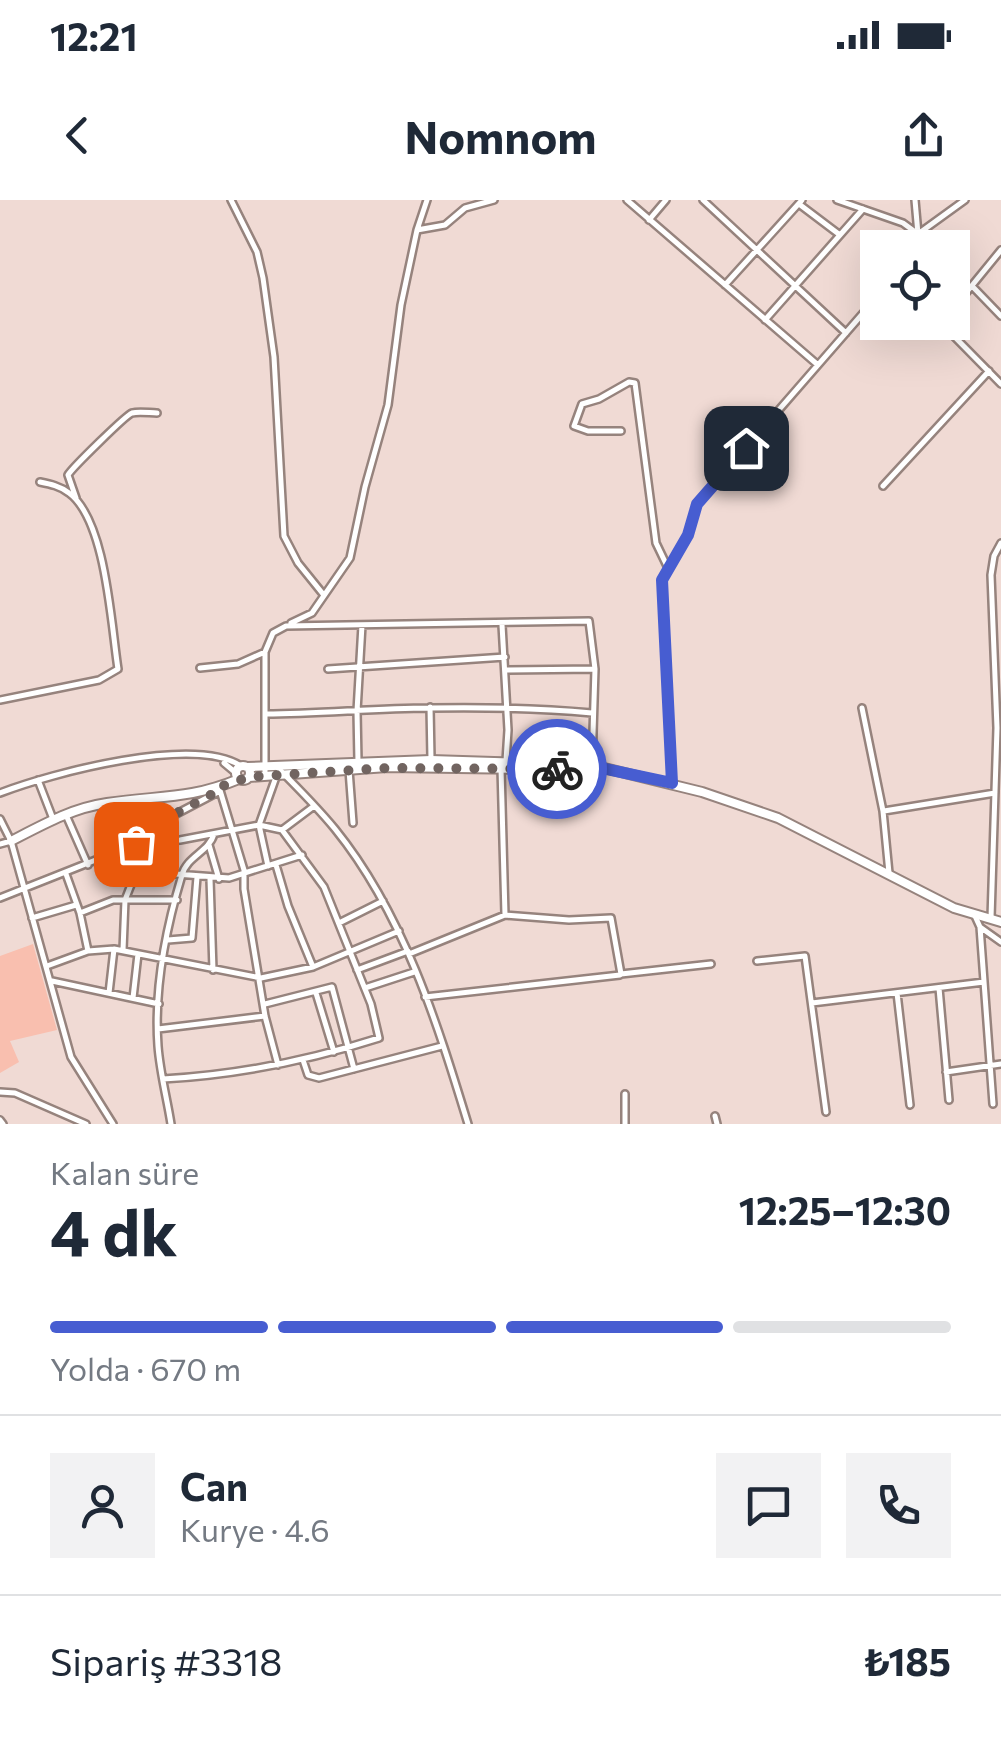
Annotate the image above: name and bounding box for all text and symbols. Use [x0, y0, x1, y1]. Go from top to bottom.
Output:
text: 12:21 [50, 12, 138, 59]
icon: back [50, 108, 105, 163]
text: Nomnom [404, 108, 597, 163]
icon: share [896, 108, 951, 163]
map controls [860, 230, 970, 340]
button: locate [860, 230, 970, 340]
pin [704, 406, 789, 491]
icon: home [719, 421, 774, 476]
courier [507, 719, 607, 819]
icon: bike [530, 742, 585, 797]
pin [94, 802, 179, 887]
icon: bag [109, 817, 164, 872]
text: Kalan süre [50, 1152, 199, 1192]
text: 12:25–12:30 [739, 1186, 951, 1233]
text: 4 dk [50, 1190, 178, 1269]
text: Yolda · 670 m [50, 1348, 241, 1388]
button: person [50, 1453, 155, 1558]
button: chat [716, 1453, 821, 1558]
button: phone [846, 1453, 951, 1558]
text: Can [180, 1462, 248, 1509]
text: Kurye · 4.6 [180, 1509, 330, 1549]
text: Sipariş #3318 [50, 1637, 282, 1684]
text: ₺185 [863, 1637, 951, 1684]

